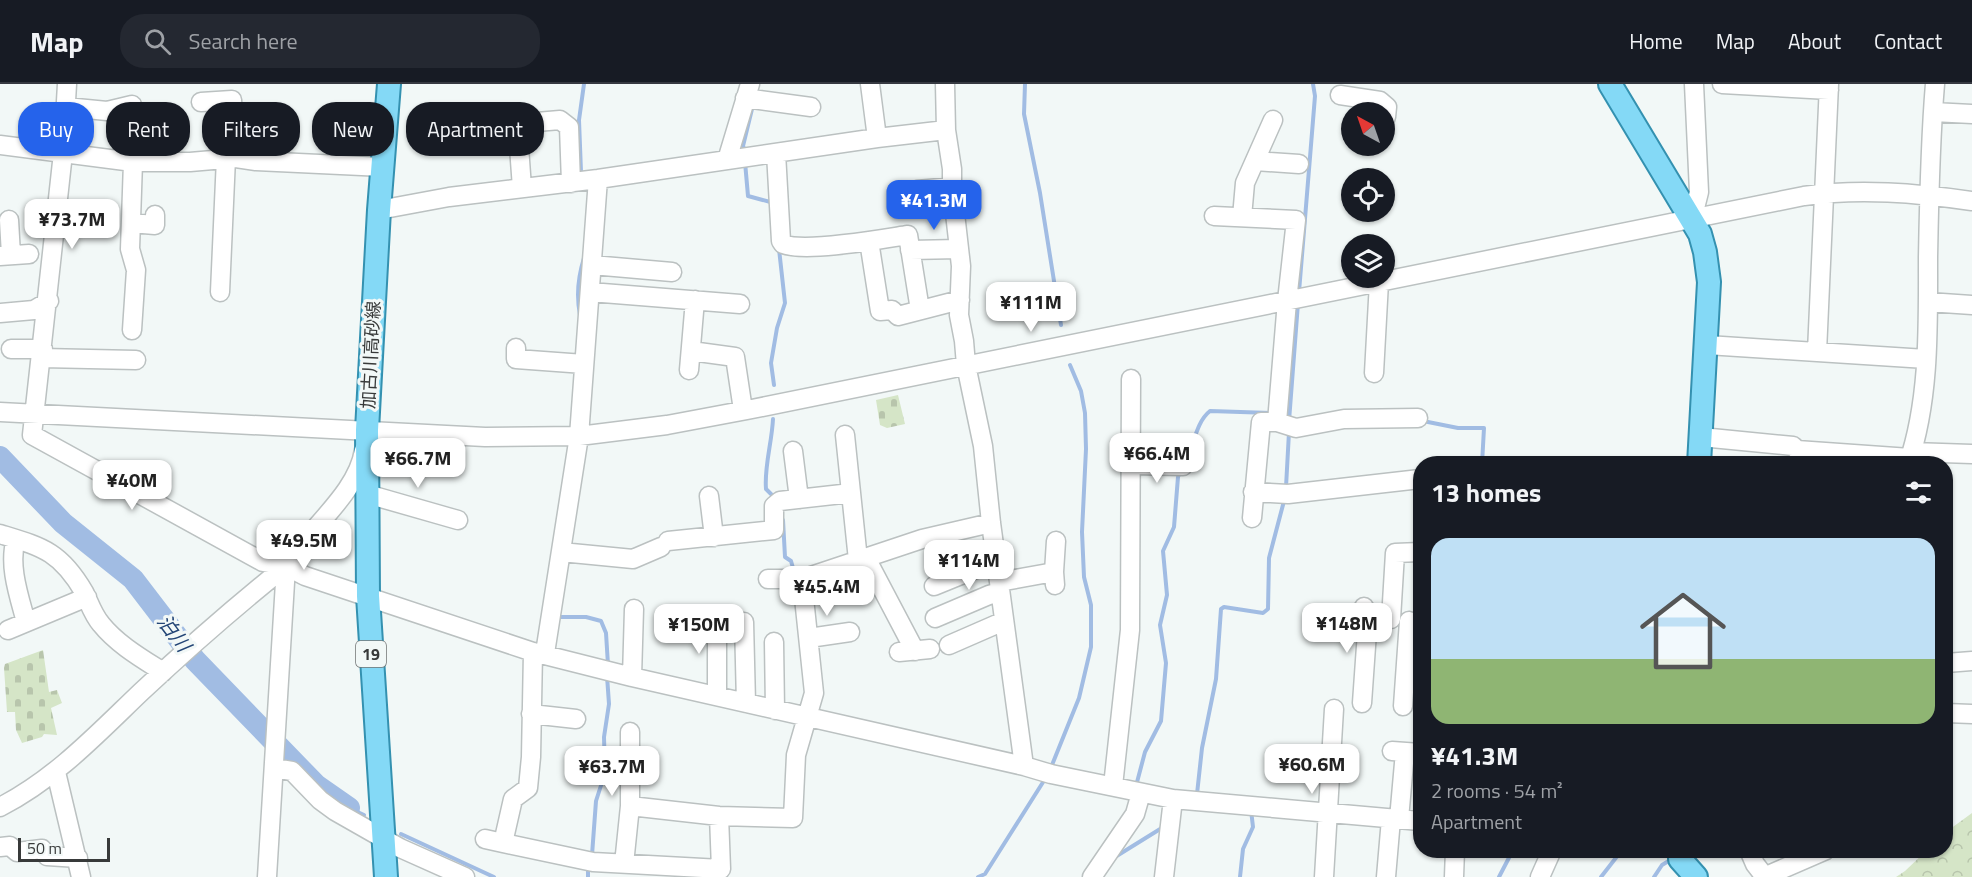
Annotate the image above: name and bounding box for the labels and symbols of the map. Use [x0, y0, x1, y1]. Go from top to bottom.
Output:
north arrow [1341, 102, 1395, 156]
pin: ¥41.3M [885, 180, 983, 231]
pin: ¥73.7M [23, 199, 121, 250]
pin: ¥111M [989, 282, 1073, 333]
street label: 加古川高砂線 [354, 300, 387, 410]
pin: ¥66.4M [1108, 433, 1206, 484]
pin: ¥66.7M [369, 438, 467, 489]
pin: ¥40M [96, 460, 168, 511]
pin: ¥49.5M [255, 520, 353, 571]
pin: ¥114M [927, 540, 1011, 591]
pin: ¥45.4M [778, 566, 876, 617]
pin: ¥148M [1305, 603, 1389, 654]
pin: ¥150M [657, 604, 741, 655]
water label: 泊川 [150, 607, 200, 660]
road number: 19 [356, 641, 386, 667]
pin: ¥60.6M [1263, 744, 1361, 795]
pin: ¥63.7M [563, 746, 661, 797]
scale bar [18, 835, 110, 862]

